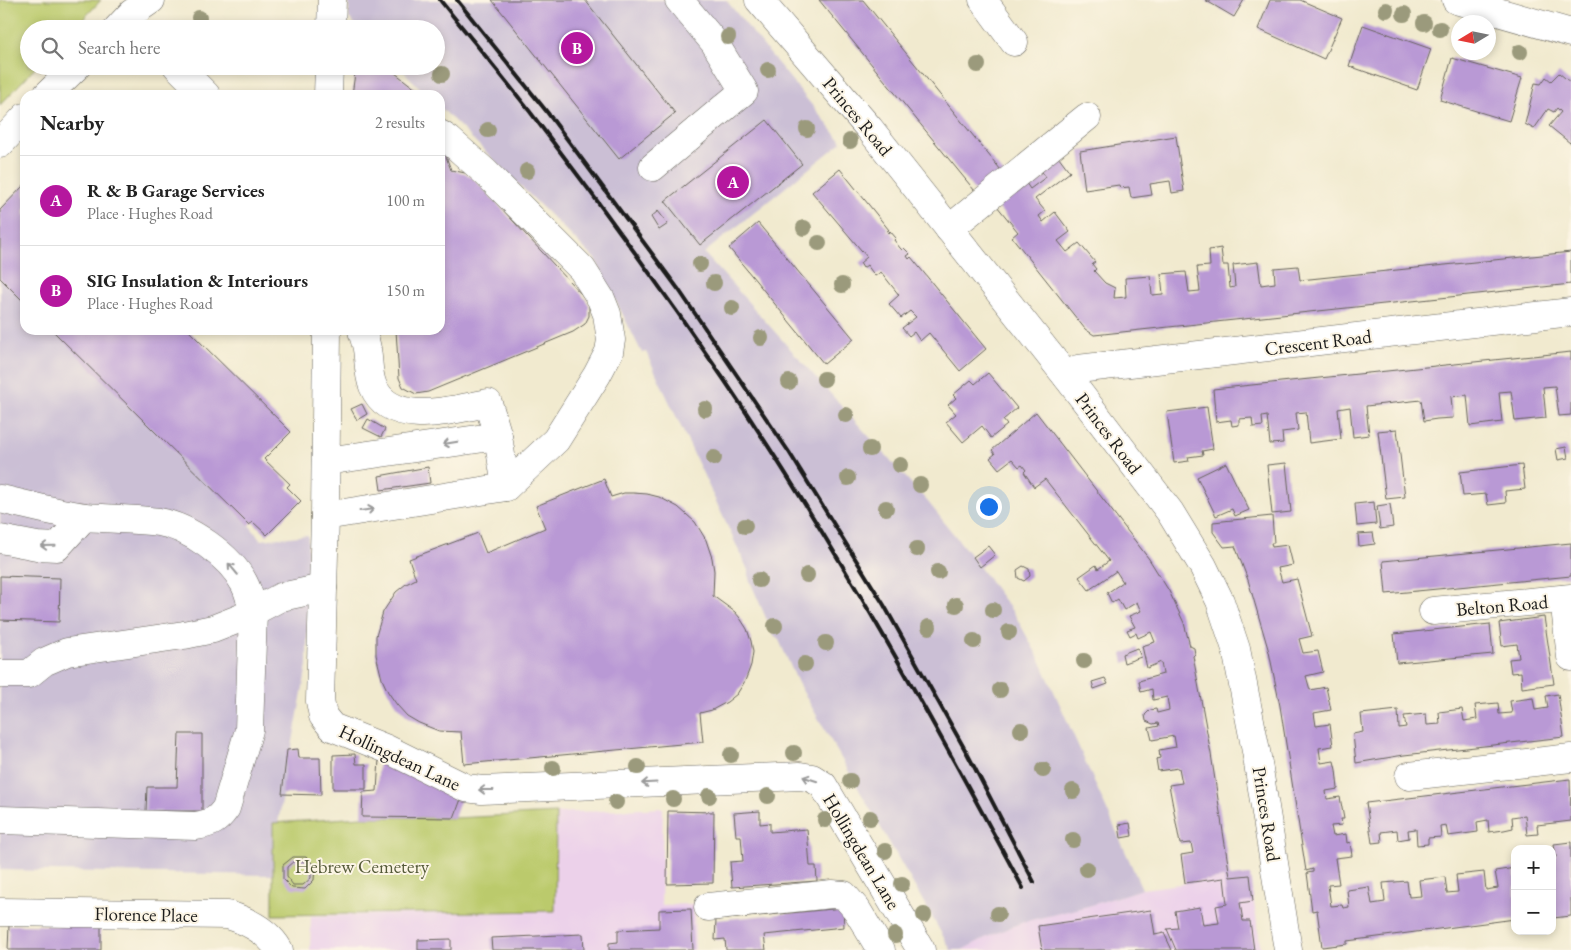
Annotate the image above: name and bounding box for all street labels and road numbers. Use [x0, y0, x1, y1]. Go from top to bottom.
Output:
street label: Princes Road [817, 72, 898, 161]
street label: Crescent Road [1263, 323, 1373, 361]
street label: Princes Road [1070, 387, 1148, 479]
street label: Belton Road [1455, 589, 1549, 622]
street label: Hollingdean Lane [335, 718, 464, 796]
street label: Princes Road [1247, 765, 1286, 864]
street label: Hollingdean Lane [817, 789, 906, 914]
street label: Florence Place [94, 901, 198, 928]

